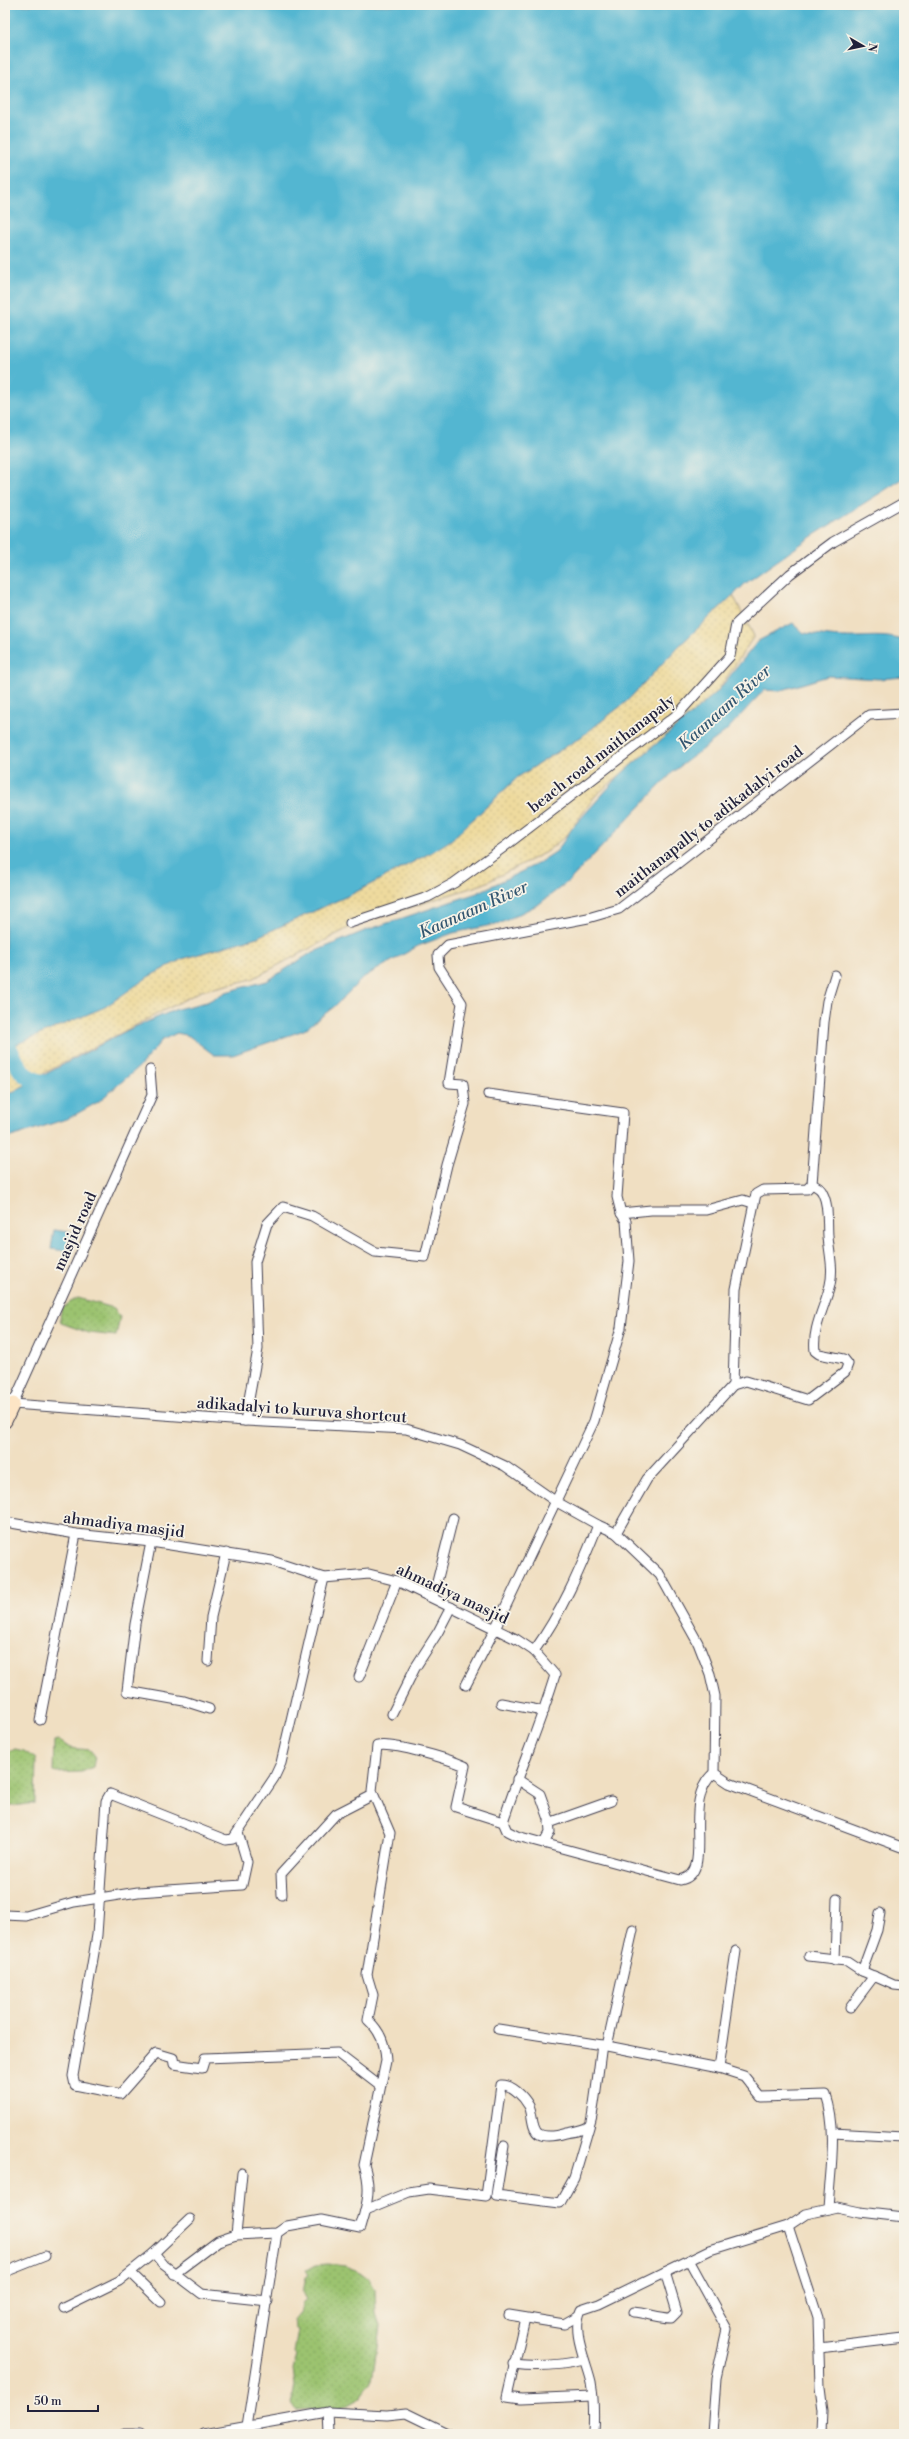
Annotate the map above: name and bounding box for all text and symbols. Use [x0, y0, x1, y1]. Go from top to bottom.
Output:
north arrow [843, 26, 883, 66]
text: N [864, 42, 879, 53]
water label: Kaanaam River [674, 660, 776, 755]
street label: beach road maithanapaly [524, 690, 679, 817]
street label: maithanapally to adikadalyi road [610, 742, 807, 902]
water label: Kaanaam River [415, 876, 532, 944]
street label: masjid road [48, 1189, 101, 1274]
street label: adikadalyi to kuruva shortcut [196, 1393, 408, 1427]
street label: ahmadiya masjid [62, 1508, 186, 1542]
street label: ahmadiya masjid [393, 1559, 512, 1629]
scale bar [28, 2387, 98, 2413]
text: 50 m [34, 2394, 62, 2409]

